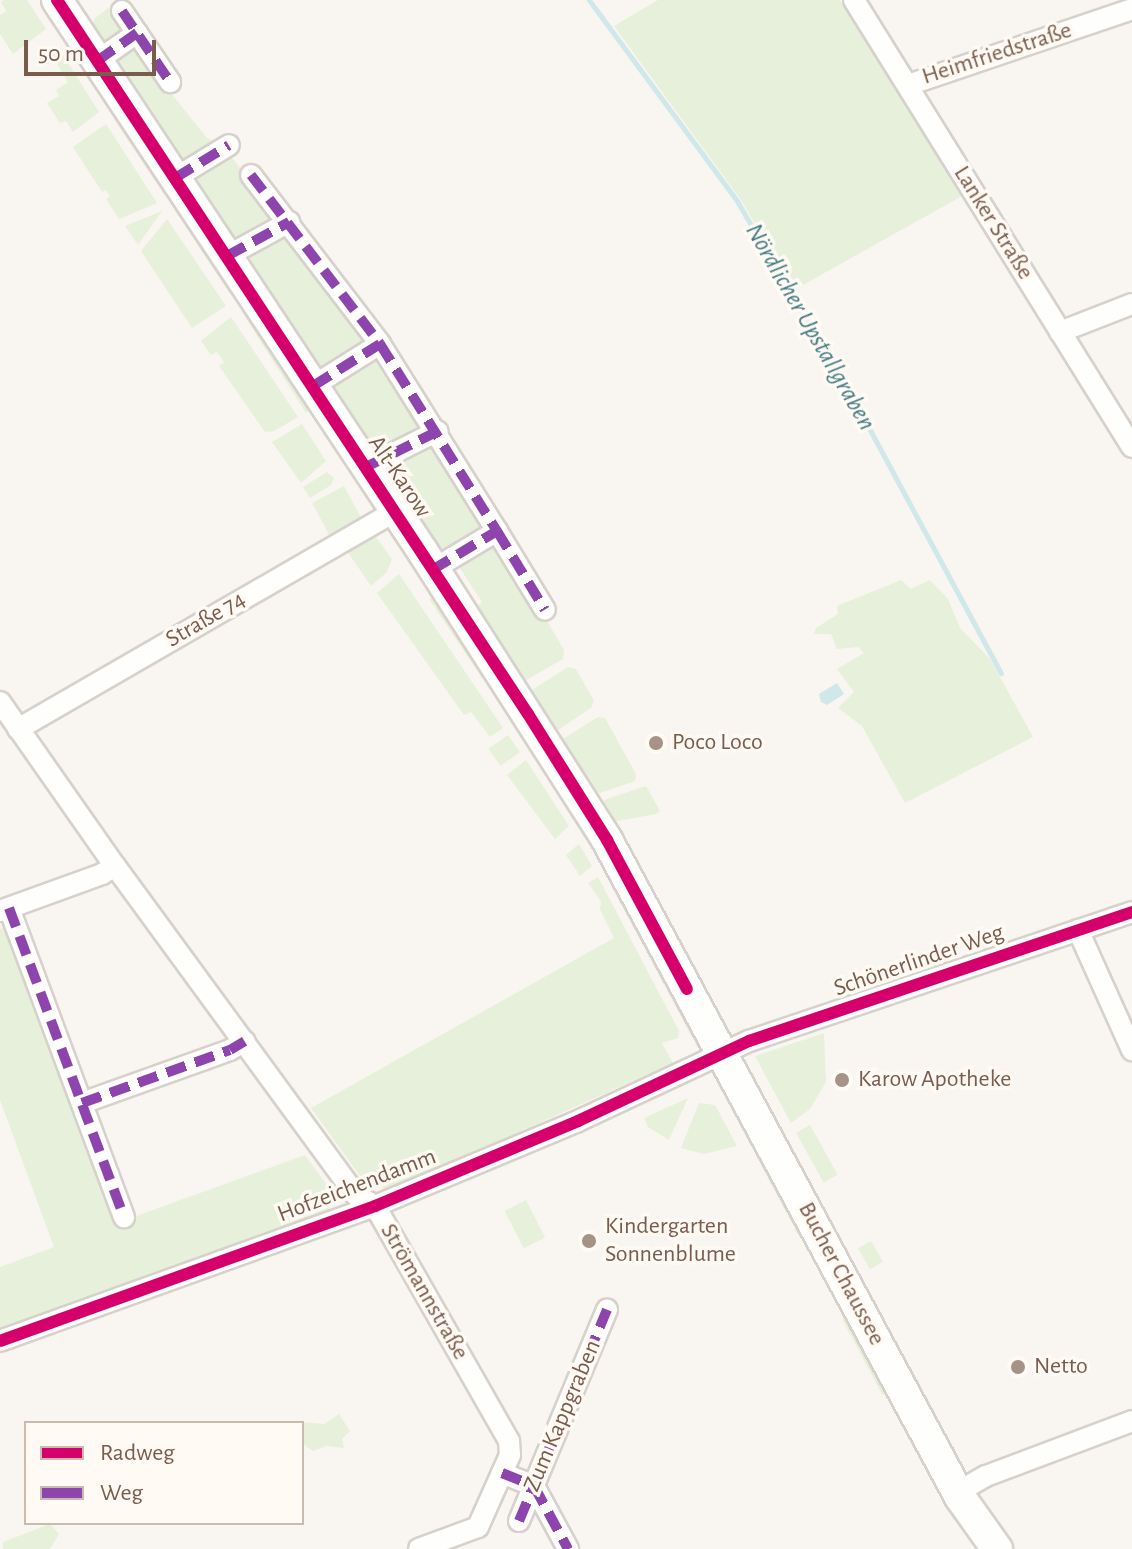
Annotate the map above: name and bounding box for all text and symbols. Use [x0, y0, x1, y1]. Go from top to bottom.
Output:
street label: Heimfriedstraße [919, 16, 1075, 92]
scale bar [28, 24, 160, 74]
text: 50 m [38, 42, 84, 66]
street label: Lanker Straße [947, 161, 1039, 285]
water label: Nördlicher Upstallgraben [738, 218, 882, 436]
street label: Alt-Karow [361, 430, 437, 524]
street label: Straße 74 [161, 586, 251, 654]
place label: Poco Loco [672, 729, 763, 757]
marker: Poco Loco [647, 734, 665, 752]
street label: Schönerlinder Weg [830, 918, 1008, 1004]
place label: Karow Apotheke [858, 1066, 1011, 1094]
marker: Karow Apotheke [833, 1071, 851, 1089]
street label: Hofzeichendamm [274, 1143, 440, 1229]
street label: Bucher Chaussee [791, 1198, 891, 1350]
place label: Kindergarten Sonnenblume [605, 1213, 736, 1269]
street label: Strömannstraße [373, 1219, 475, 1365]
marker: Kindergarten Sonnenblume [580, 1232, 598, 1250]
street label: Zum Kappgraben [518, 1336, 608, 1496]
place label: Netto [1034, 1353, 1088, 1381]
marker: Netto [1009, 1358, 1027, 1376]
legend [24, 1421, 304, 1525]
text: Radweg [100, 1441, 175, 1465]
text: Weg [100, 1481, 143, 1505]

